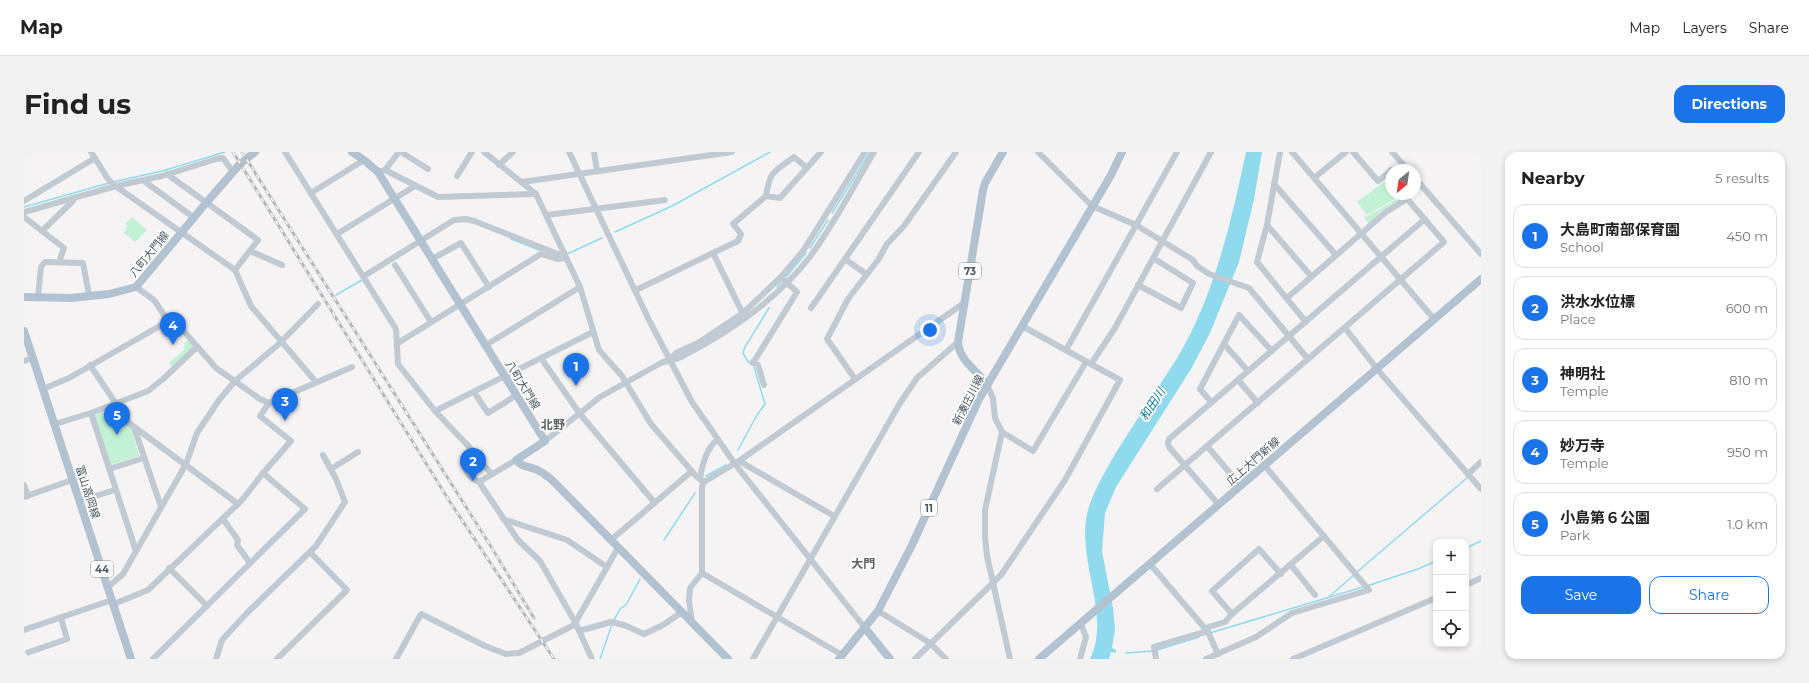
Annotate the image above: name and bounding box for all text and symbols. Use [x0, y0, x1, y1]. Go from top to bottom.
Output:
text: Map [20, 16, 63, 39]
text: Map [1629, 19, 1660, 37]
text: Layers [1682, 19, 1727, 37]
text: Share [1749, 19, 1789, 37]
button: Directions [1674, 85, 1785, 123]
text: Find us [24, 87, 131, 121]
north arrow [1385, 164, 1421, 200]
text: Nearby [1521, 168, 1585, 188]
text: 5 results [1715, 170, 1769, 186]
text: 大島町南部保育園 [1560, 220, 1680, 239]
street label: 八町大門線 [126, 228, 172, 280]
text: 1 [1532, 228, 1538, 244]
text: 450 m [1726, 228, 1768, 244]
text: School [1560, 239, 1604, 255]
road number: 73 [959, 263, 981, 279]
text: 洪水水位標 [1560, 292, 1635, 311]
text: 2 [1531, 300, 1539, 316]
text: 600 m [1726, 300, 1768, 316]
text: Place [1560, 311, 1596, 327]
pin: 4 [160, 312, 186, 345]
your location [920, 320, 940, 340]
pin: 1 [563, 353, 589, 386]
street label: 八町大門線 [502, 358, 544, 412]
text: 神明社 [1560, 364, 1605, 383]
street label: 新湊庄川線 [949, 372, 987, 428]
text: 3 [1531, 372, 1539, 388]
text: 810 m [1729, 372, 1768, 388]
water label: 和田川 [1136, 383, 1169, 423]
text: Temple [1560, 383, 1609, 399]
pin: 3 [272, 388, 298, 421]
pin: 5 [104, 402, 130, 435]
district label: 北野 [541, 417, 565, 432]
street label: 広上大門新線 [1224, 434, 1282, 488]
text: 妙万寺 [1560, 436, 1605, 455]
text: 4 [1531, 444, 1539, 460]
text: 950 m [1727, 444, 1768, 460]
pin: 2 [460, 448, 486, 481]
text: Temple [1560, 455, 1609, 471]
street label: 富山高岡線 [73, 464, 103, 520]
road number: 11 [921, 500, 937, 516]
text: 小島第６公園 [1560, 508, 1650, 527]
text: 5 [1531, 516, 1539, 532]
text: 1.0 km [1727, 516, 1768, 532]
text: Park [1560, 527, 1590, 543]
map controls [1433, 539, 1469, 647]
button: + [1433, 539, 1469, 575]
district label: 大門 [851, 556, 875, 571]
road number: 44 [91, 561, 113, 577]
button: − [1433, 575, 1469, 611]
button: Save [1521, 576, 1641, 614]
button: Share [1649, 576, 1769, 614]
button: locate [1433, 611, 1469, 647]

